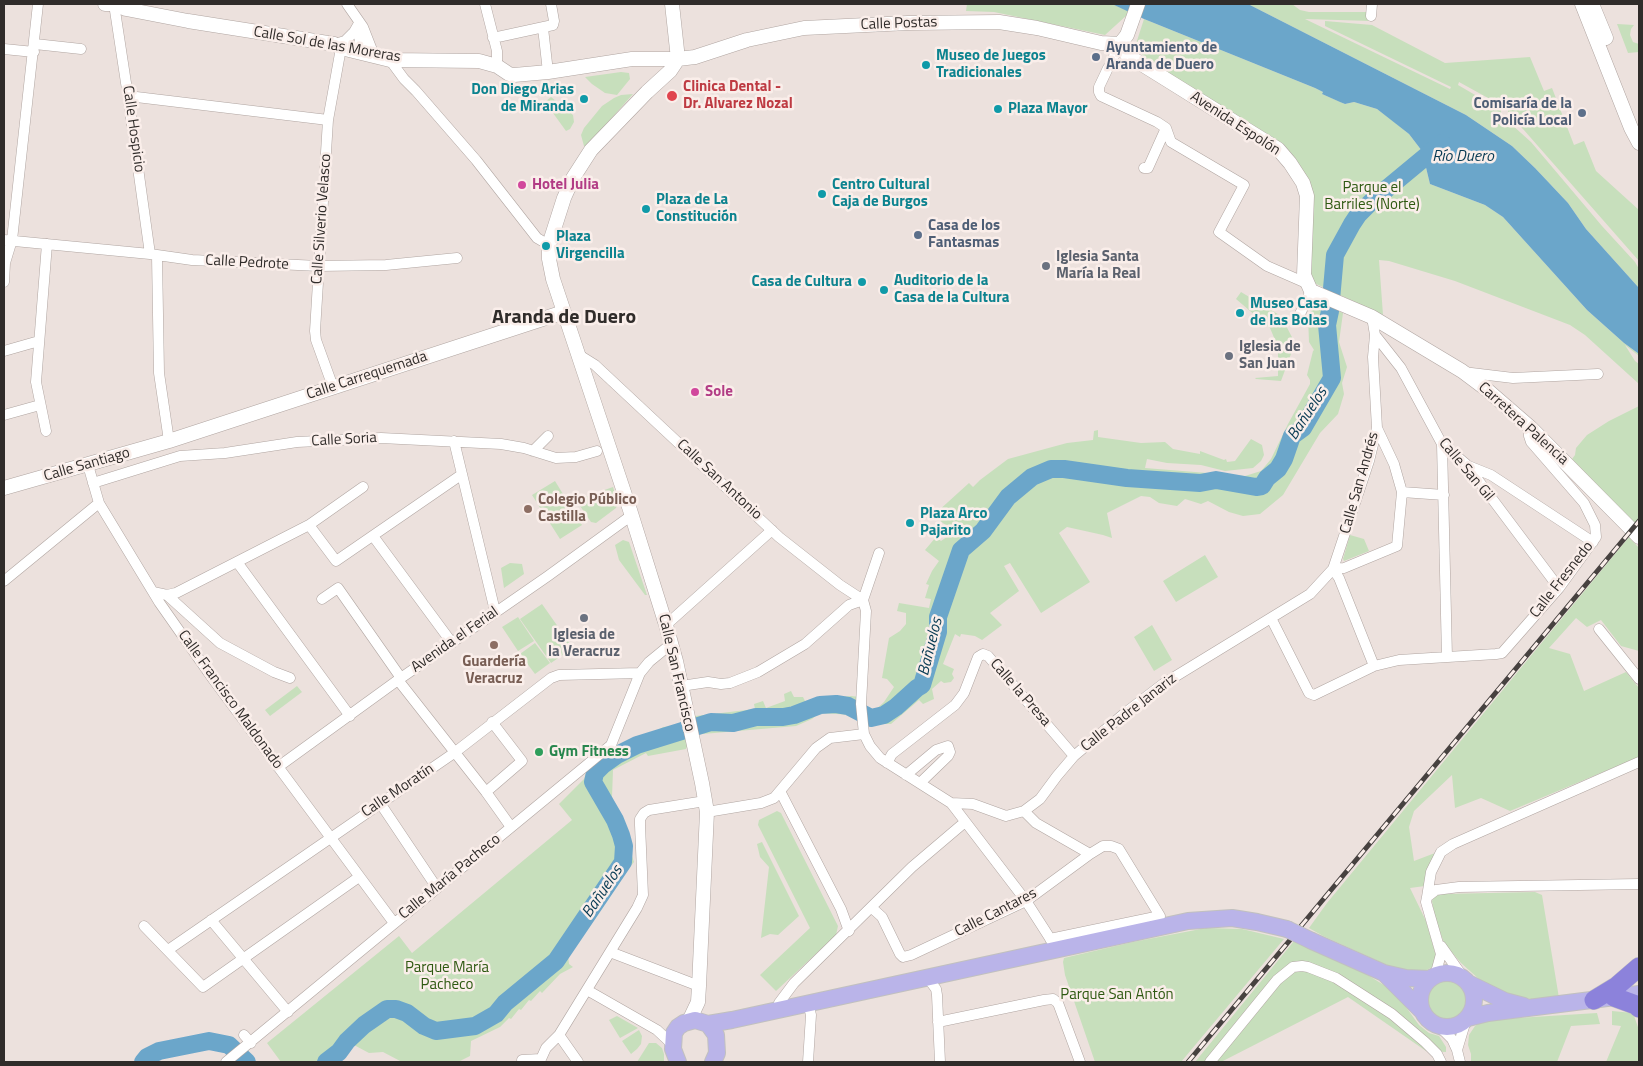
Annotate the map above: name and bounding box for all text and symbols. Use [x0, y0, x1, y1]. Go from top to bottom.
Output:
street label: Calle Postas [860, 14, 938, 34]
street label: Calle Sol de las Moreras [252, 23, 402, 67]
place label: Ayuntamiento de Aranda de Duero [1106, 39, 1217, 74]
place label: Museo de Juegos Tradicionales [936, 47, 1046, 82]
marker: Ayuntamiento de Aranda de Duero [1090, 51, 1102, 63]
marker: Museo de Juegos Tradicionales [920, 59, 932, 71]
place label: Clinica Dental - Dr. Alvarez Nozal [683, 78, 793, 113]
place label: Don Diego Arias de Miranda [471, 81, 574, 116]
street label: Calle Hospicio [118, 84, 148, 174]
street label: Avenida Espolón [1187, 88, 1283, 160]
marker: Clinica Dental - Dr. Alvarez Nozal [665, 89, 679, 103]
marker: Don Diego Arias de Miranda [578, 93, 590, 105]
place label: Comisaría de la Policía Local [1473, 95, 1572, 130]
place label: Plaza Mayor [1008, 100, 1088, 118]
marker: Plaza Mayor [992, 103, 1004, 115]
marker: Comisaría de la Policía Local [1576, 107, 1588, 119]
water label: Río Duero [1432, 147, 1494, 167]
street label: Calle Silverio Velasco [308, 153, 336, 285]
place label: Hotel Julia [532, 176, 599, 194]
place label: Centro Cultural Caja de Burgos [832, 176, 930, 211]
marker: Hotel Julia [516, 179, 528, 191]
park label: Parque el Barriles (Norte) [1324, 179, 1420, 214]
marker: Centro Cultural Caja de Burgos [816, 188, 828, 200]
place label: Plaza de La Constitución [656, 191, 737, 226]
marker: Plaza de La Constitución [640, 203, 652, 215]
place label: Casa de los Fantasmas [928, 217, 1000, 252]
place label: Plaza Virgencilla [556, 228, 625, 263]
marker: Casa de los Fantasmas [912, 229, 924, 241]
marker: Plaza Virgencilla [540, 240, 552, 252]
place label: Iglesia Santa María la Real [1056, 248, 1141, 283]
street label: Calle Pedrote [205, 252, 289, 274]
marker: Iglesia Santa María la Real [1040, 260, 1052, 272]
place label: Auditorio de la Casa de la Cultura [894, 272, 1009, 307]
place label: Casa de Cultura [752, 273, 852, 291]
marker: Casa de Cultura [856, 276, 868, 288]
marker: Auditorio de la Casa de la Cultura [878, 284, 890, 296]
place label: Museo Casa de las Bolas [1250, 295, 1328, 330]
district label: Aranda de Duero [492, 306, 636, 330]
marker: Museo Casa de las Bolas [1234, 307, 1246, 319]
place label: Iglesia de San Juan [1239, 338, 1301, 373]
street label: Calle Carrequemada [304, 348, 430, 404]
marker: Iglesia de San Juan [1223, 350, 1235, 362]
street label: Carretera Palencia [1474, 379, 1572, 469]
place label: Sole [705, 383, 733, 401]
water label: Bañuelos [1284, 384, 1332, 444]
marker: Sole [689, 386, 701, 398]
street label: Calle Soria [311, 429, 377, 451]
street label: Calle San Andrés [1337, 430, 1383, 536]
street label: Calle San Gil [1435, 435, 1497, 505]
street label: Calle San Antonio [673, 436, 765, 524]
street label: Calle Santiago [42, 444, 132, 486]
place label: Colegio Público Castilla [538, 491, 637, 526]
marker: Colegio Público Castilla [522, 503, 534, 515]
place label: Plaza Arco Pajarito [920, 505, 988, 540]
marker: Plaza Arco Pajarito [904, 517, 916, 529]
street label: Calle Fresnedo [1527, 538, 1597, 622]
street label: Avenida el Ferial [408, 603, 502, 677]
marker: Iglesia de la Veracruz [578, 612, 590, 624]
street label: Calle San Francisco [654, 613, 698, 733]
water label: Bañuelos [915, 616, 947, 678]
place label: Iglesia de la Veracruz [548, 626, 620, 661]
street label: Calle Francisco Maldonado [174, 627, 286, 773]
marker: Guardería Veracruz [488, 639, 500, 651]
place label: Guardería Veracruz [462, 653, 526, 688]
street label: Calle la Presa [986, 655, 1054, 731]
street label: Calle Padre Janariz [1078, 670, 1180, 756]
place label: Gym Fitness [549, 743, 629, 761]
marker: Gym Fitness [533, 746, 545, 758]
street label: Calle Moratín [358, 760, 438, 822]
street label: Calle María Pacheco [395, 830, 505, 924]
water label: Bañuelos [579, 862, 627, 922]
street label: Calle Cantares [952, 885, 1040, 941]
park label: Parque María Pacheco [405, 959, 489, 994]
park label: Parque San Antón [1060, 986, 1174, 1004]

